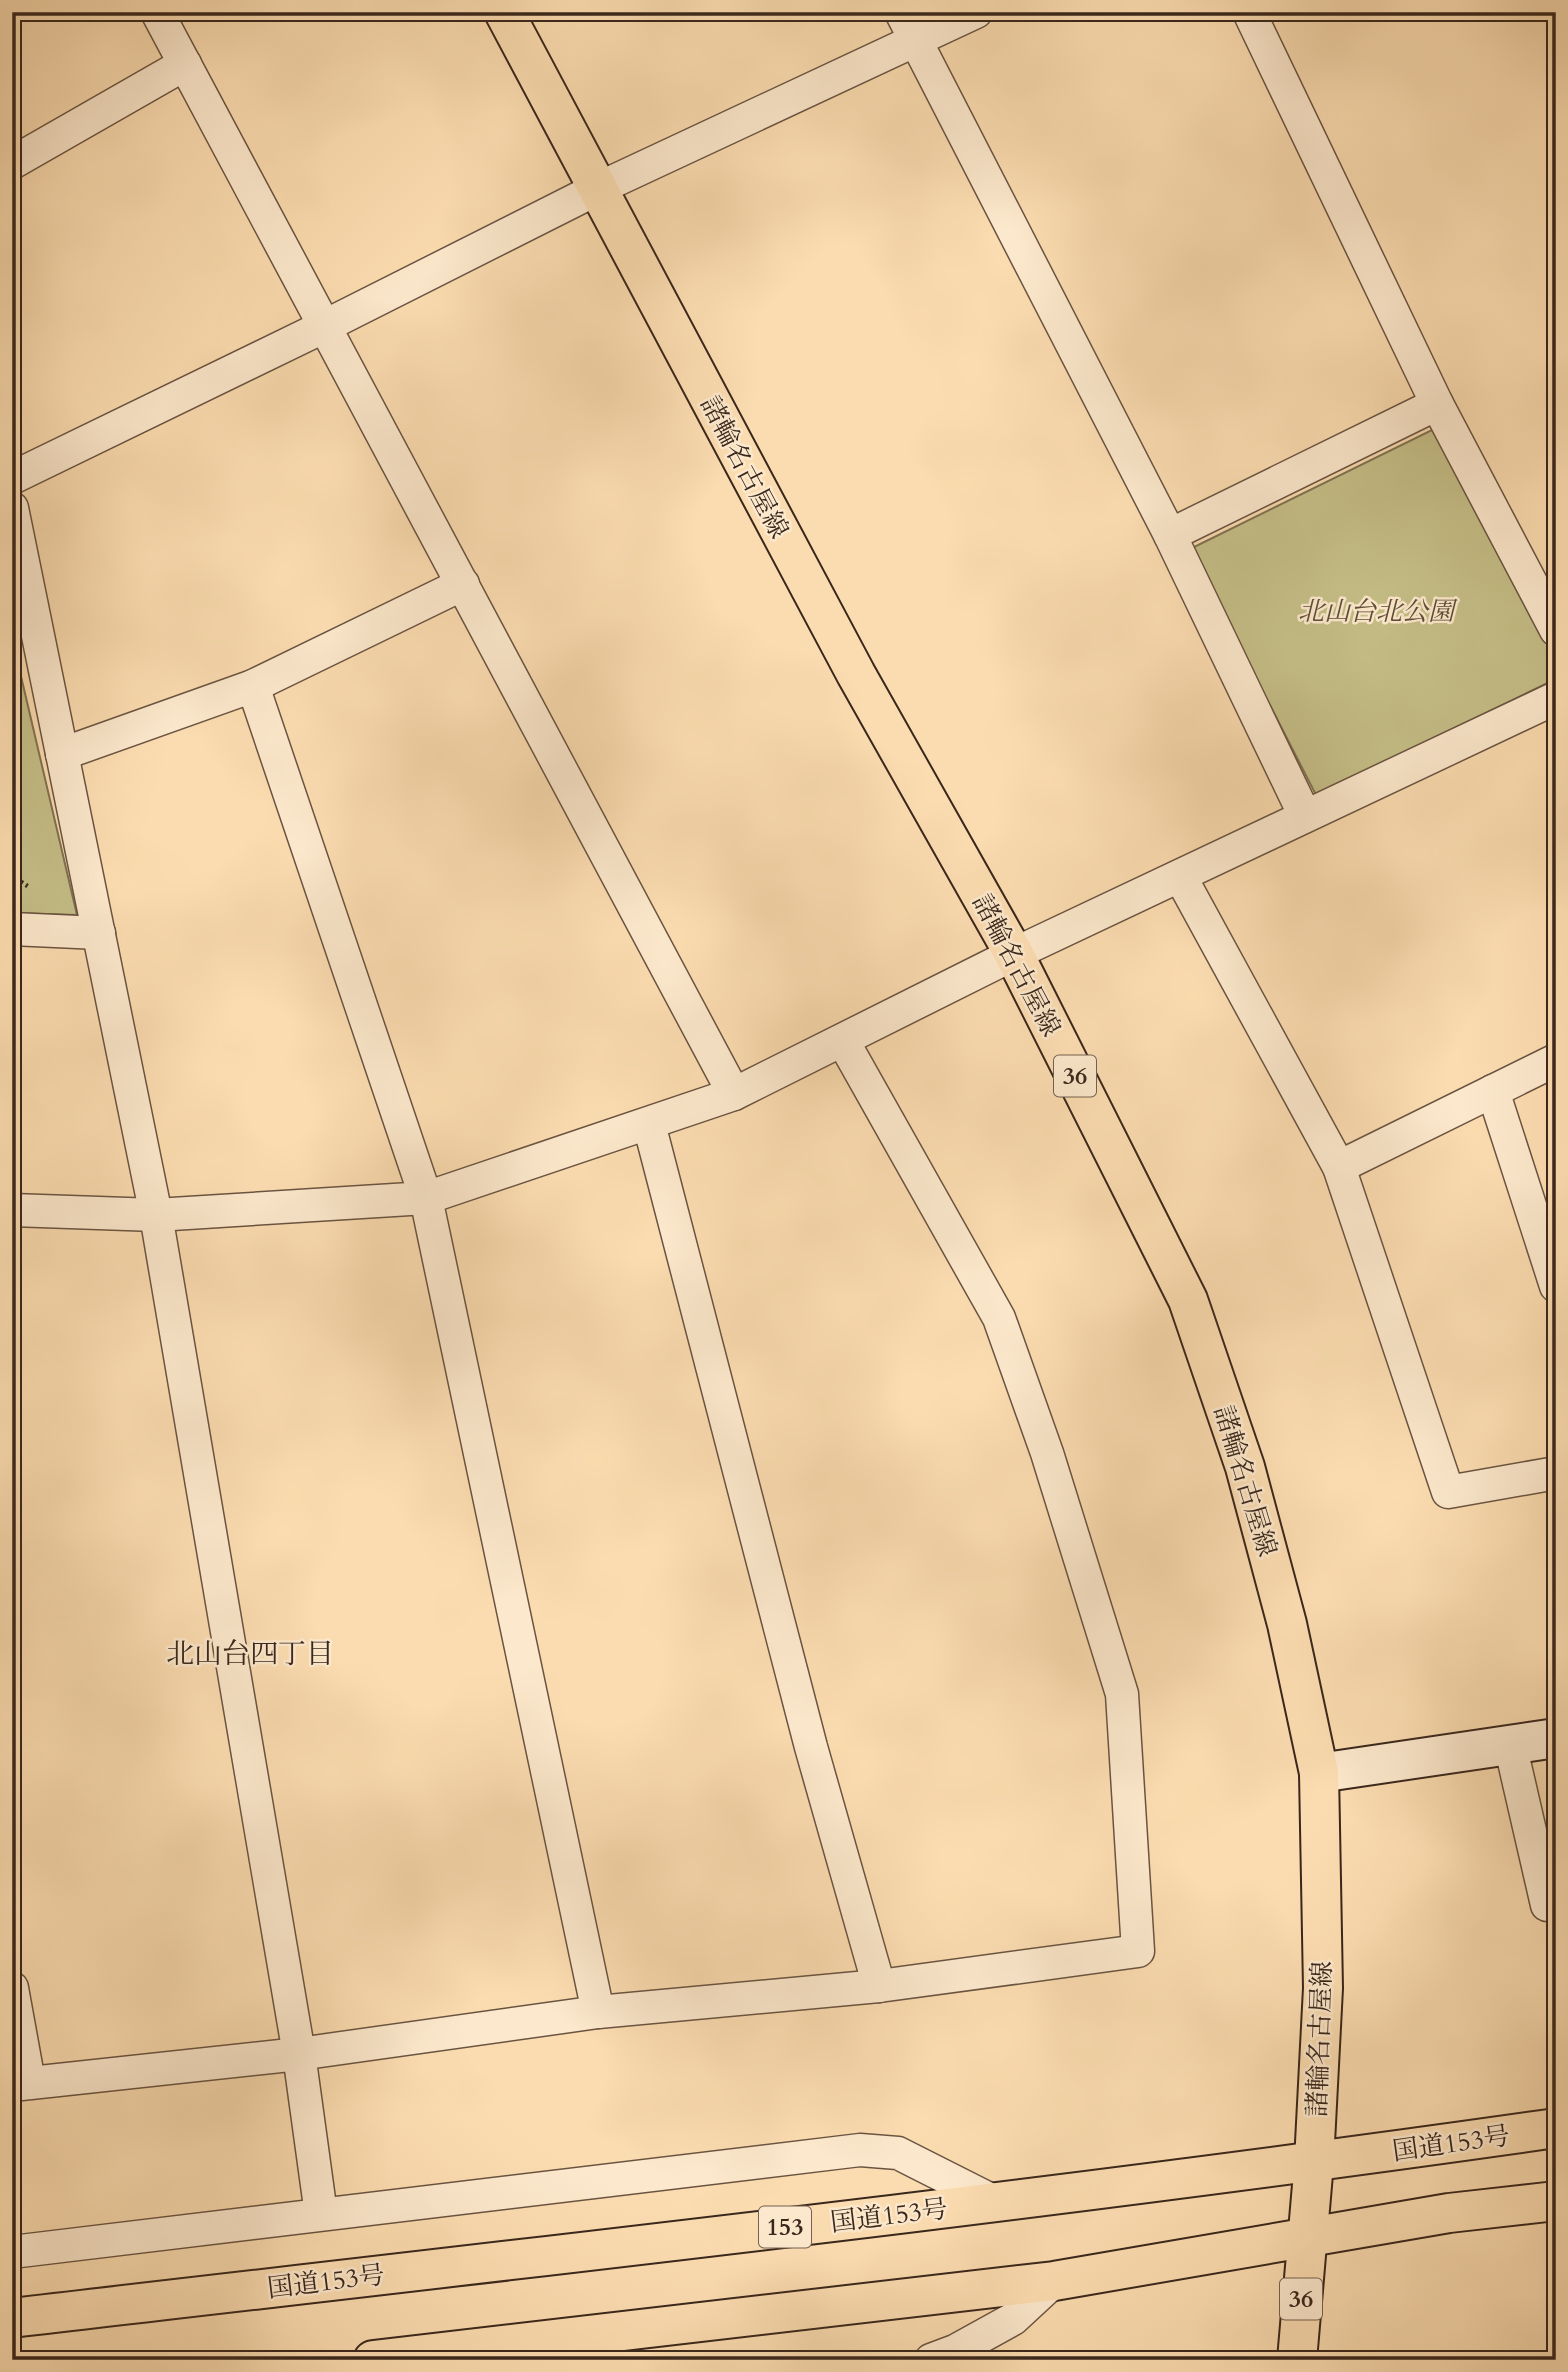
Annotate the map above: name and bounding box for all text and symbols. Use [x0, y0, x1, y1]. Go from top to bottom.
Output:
street label: 諸輪名古屋線 [692, 390, 797, 544]
park label: 北山台北公園 [1298, 594, 1458, 629]
street label: 諸輪名古屋線 [964, 888, 1069, 1042]
road number: 36 [1054, 1056, 1096, 1096]
street label: 諸輪名古屋線 [1206, 1401, 1285, 1561]
district label: 北山台四丁目 [166, 1635, 334, 1673]
street label: 諸輪名古屋線 [1299, 1960, 1340, 2118]
street label: 国道153号 [1390, 2118, 1512, 2169]
street label: 国道153号 [828, 2191, 950, 2240]
road number: 153 [759, 2206, 811, 2248]
street label: 国道153号 [265, 2257, 387, 2306]
road number: 36 [1280, 2278, 1322, 2320]

